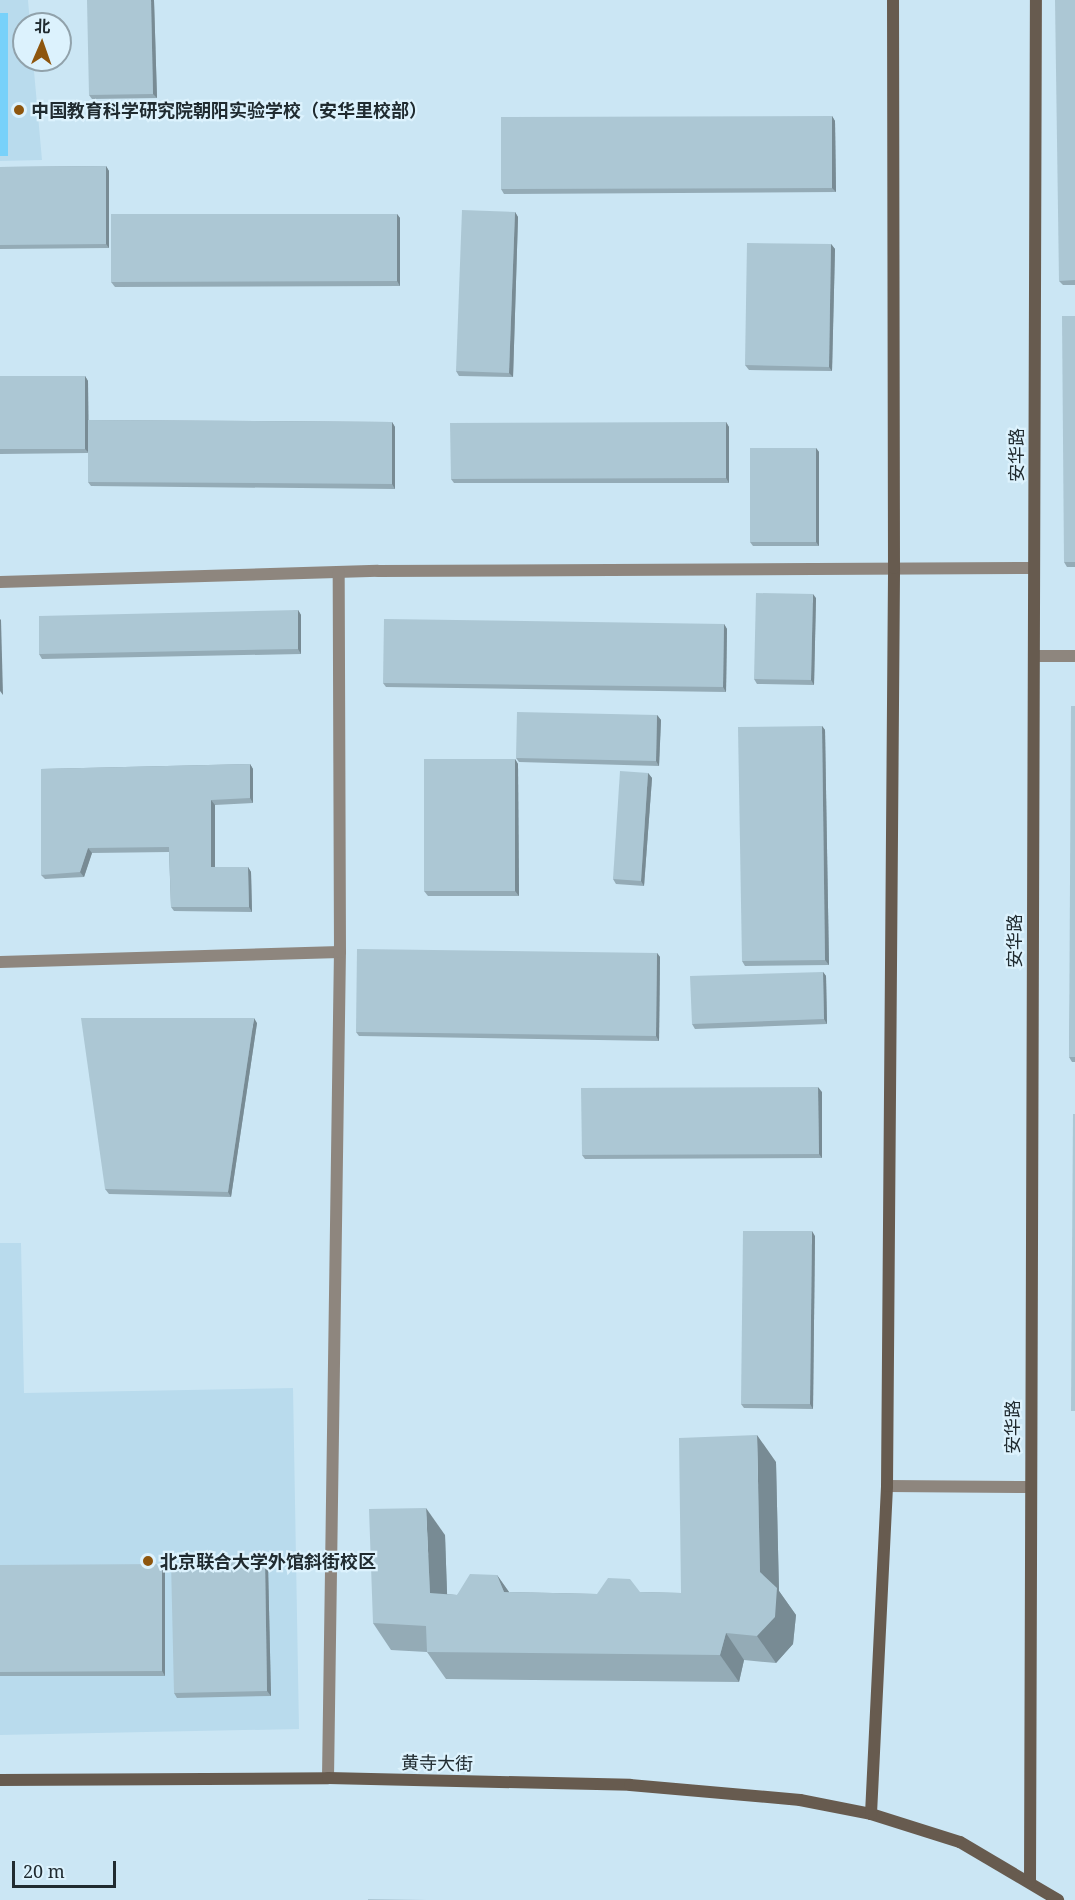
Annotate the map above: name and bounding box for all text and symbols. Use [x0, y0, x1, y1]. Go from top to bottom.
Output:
north arrow [12, 12, 72, 72]
text: 北 [34, 15, 51, 37]
place label: 中国教育科学研究院朝阳实验学校（安华里校部） [31, 99, 427, 121]
marker: 中国教育科学研究院朝阳实验学校（安华里校部） [12, 103, 26, 117]
street label: 安华路 [1005, 428, 1027, 482]
street label: 安华路 [1003, 914, 1025, 968]
street label: 安华路 [1001, 1400, 1023, 1454]
place label: 北京联合大学外馆斜街校区 [160, 1550, 376, 1572]
marker: 北京联合大学外馆斜街校区 [141, 1554, 155, 1568]
street label: 黄寺大街 [401, 1752, 473, 1774]
scale bar [15, 1849, 118, 1887]
text: 20 m [23, 1859, 65, 1883]

